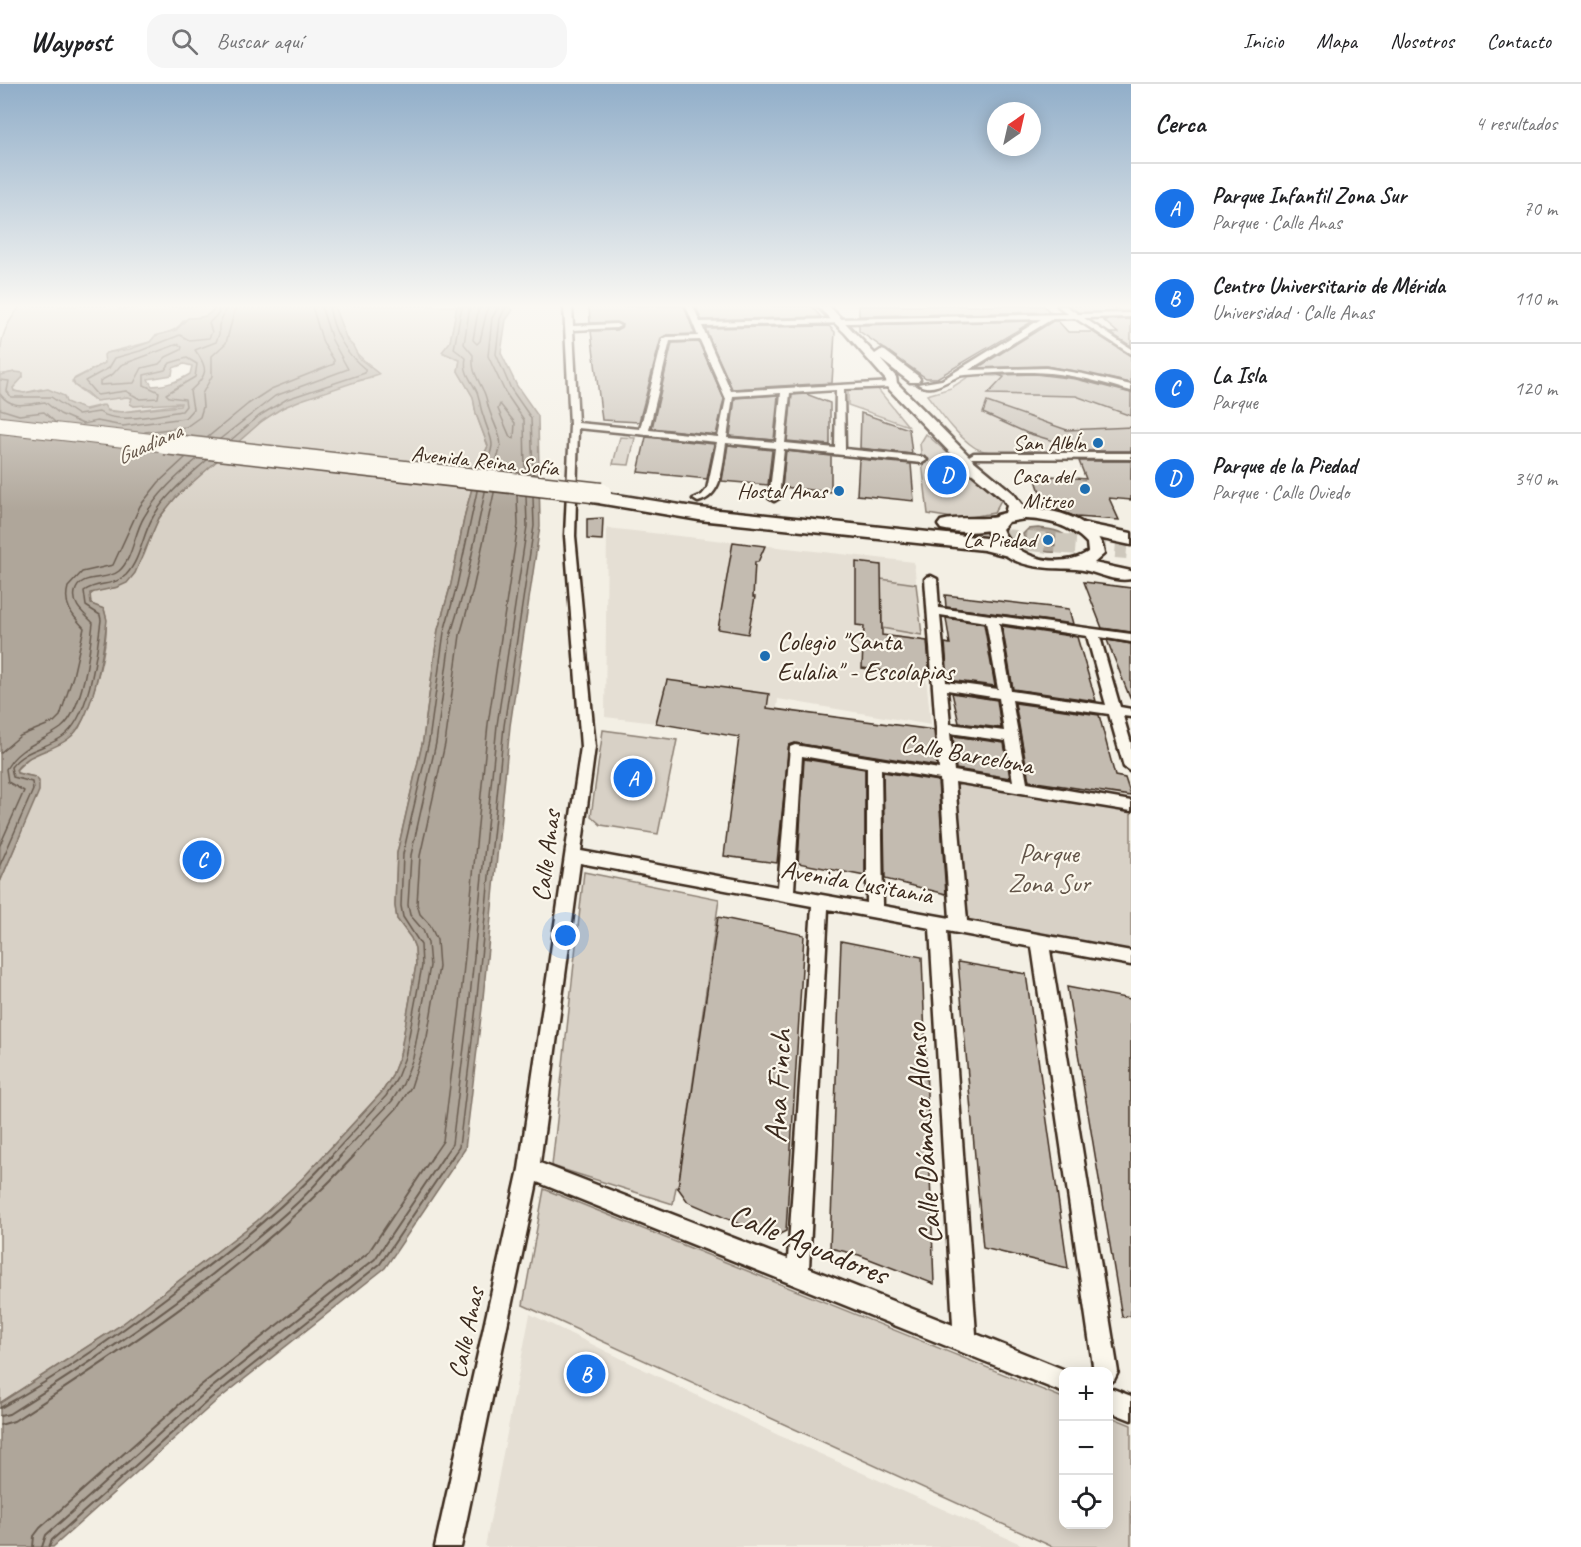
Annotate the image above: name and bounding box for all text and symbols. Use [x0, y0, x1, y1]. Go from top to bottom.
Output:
search box [147, 14, 567, 68]
text: Waypost [30, 24, 111, 59]
icon: search [168, 25, 201, 58]
text: Buscar aquí [216, 27, 303, 55]
text: Inicio [1243, 28, 1283, 54]
text: Mapa [1316, 28, 1357, 54]
text: Nosotros [1390, 28, 1454, 54]
text: Contacto [1487, 28, 1551, 54]
north arrow [987, 102, 1041, 156]
text: Cerca [1155, 107, 1205, 140]
text: 4 resultados [1475, 111, 1557, 136]
text: Parque Infantil Zona Sur [1212, 182, 1406, 210]
text: A [1169, 196, 1180, 221]
text: 70 m [1523, 196, 1557, 221]
text: Parque · Calle Anas [1212, 210, 1342, 235]
text: Centro Universitario de Mérida [1212, 272, 1445, 300]
text: B [1169, 286, 1180, 311]
text: 110 m [1514, 286, 1557, 311]
text: Universidad · Calle Anas [1212, 300, 1373, 325]
text: La Isla [1212, 362, 1266, 390]
text: C [1170, 376, 1179, 401]
text: 120 m [1514, 376, 1557, 401]
text: Parque [1212, 390, 1258, 415]
water label: Guadiana [112, 416, 188, 471]
place label: San Albĺn [1013, 429, 1087, 457]
marker: San Albĺn [1091, 436, 1105, 450]
street label: Avenida Reina Sofía [410, 439, 561, 483]
pin: D [928, 452, 966, 498]
text: Parque de la Piedad [1212, 452, 1357, 480]
place label: Casa del Mitreo [1012, 462, 1077, 515]
text: D [1169, 466, 1180, 491]
text: 340 m [1514, 466, 1557, 491]
place label: Hostal Anas [737, 477, 828, 505]
text: Parque · Calle Oviedo [1212, 480, 1349, 505]
marker: Casa del Mitreo [1078, 482, 1092, 496]
marker: Hostal Anas [832, 484, 846, 498]
place label: La Piedad [963, 526, 1039, 554]
marker: La Piedad [1041, 533, 1055, 547]
place label: Colegio "Santa Eulalia" - Escolapias [777, 625, 956, 688]
marker: Colegio "Santa Eulalia" - Escolapias [758, 649, 772, 663]
street label: Calle Barcelona [898, 726, 1038, 782]
pin: A [614, 756, 652, 800]
street label: Calle Anas [524, 806, 568, 903]
park label: Parque Zona Sur [1008, 837, 1092, 900]
pin: C [182, 838, 222, 882]
street label: Avenida Lusitania [779, 852, 937, 912]
your location [551, 921, 580, 950]
street label: Calle Dámaso Alonso [895, 1020, 951, 1246]
street label: Ana Finch [755, 1026, 802, 1144]
street label: Calle Aguadores [723, 1194, 897, 1296]
street label: Calle Anas [440, 1283, 492, 1381]
pin: B [566, 1352, 606, 1396]
map controls [1059, 1367, 1113, 1529]
button: + [1059, 1367, 1113, 1421]
button: − [1059, 1421, 1113, 1475]
button: locate [1059, 1475, 1113, 1529]

